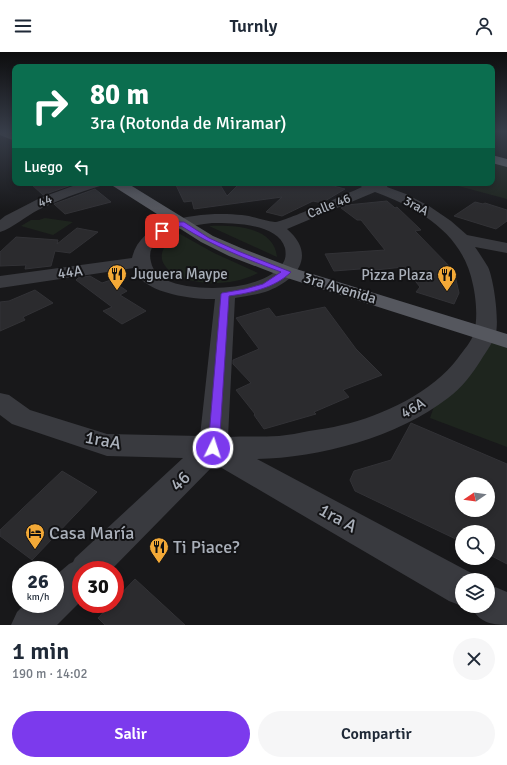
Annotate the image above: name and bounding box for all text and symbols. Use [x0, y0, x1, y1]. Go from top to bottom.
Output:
icon: menu [12, 15, 34, 37]
text: Turnly [229, 15, 278, 37]
icon: person [473, 15, 495, 37]
text: 80 m [90, 78, 149, 112]
icon: right [24, 80, 76, 132]
text: 3ra (Rotonda de Miramar) [90, 112, 287, 134]
icon: left [71, 156, 93, 178]
text: Luego [24, 158, 63, 176]
street label: Calle 46 [305, 190, 353, 222]
street label: 44 [35, 191, 55, 211]
street label: 3raA [401, 193, 431, 219]
pin [145, 214, 179, 248]
icon: arrive [151, 220, 173, 242]
street label: 44A [56, 261, 84, 283]
restaurant icon: Juguera Maype [106, 263, 128, 291]
restaurant icon: Pizza Plaza [436, 264, 458, 292]
place label: Juguera Maype [131, 265, 228, 283]
place label: Pizza Plaza [361, 266, 433, 284]
street label: 3ra Avenida [301, 268, 379, 308]
street label: 46A [398, 394, 428, 422]
street label: 1raA [83, 426, 123, 454]
position arrow [192, 427, 234, 469]
street label: 46 [165, 466, 195, 496]
north arrow [455, 477, 495, 517]
map controls [455, 477, 495, 613]
street label: 1ra A [315, 499, 361, 537]
hotel icon: Casa María [24, 522, 46, 550]
place label: Casa María [49, 522, 134, 544]
button: search [455, 525, 495, 565]
restaurant icon: Ti Piace? [148, 536, 170, 564]
place label: Ti Piace? [173, 536, 239, 558]
speed limit sign: 30 [72, 561, 124, 613]
text: 26 [27, 569, 49, 594]
button: layers [455, 573, 495, 613]
text: km/h [27, 591, 49, 603]
text: 1 min [12, 636, 69, 666]
button: close [453, 638, 495, 680]
text: 190 m · 14:02 [12, 666, 88, 682]
button: Salir [12, 711, 250, 757]
button: Compartir [258, 711, 495, 757]

